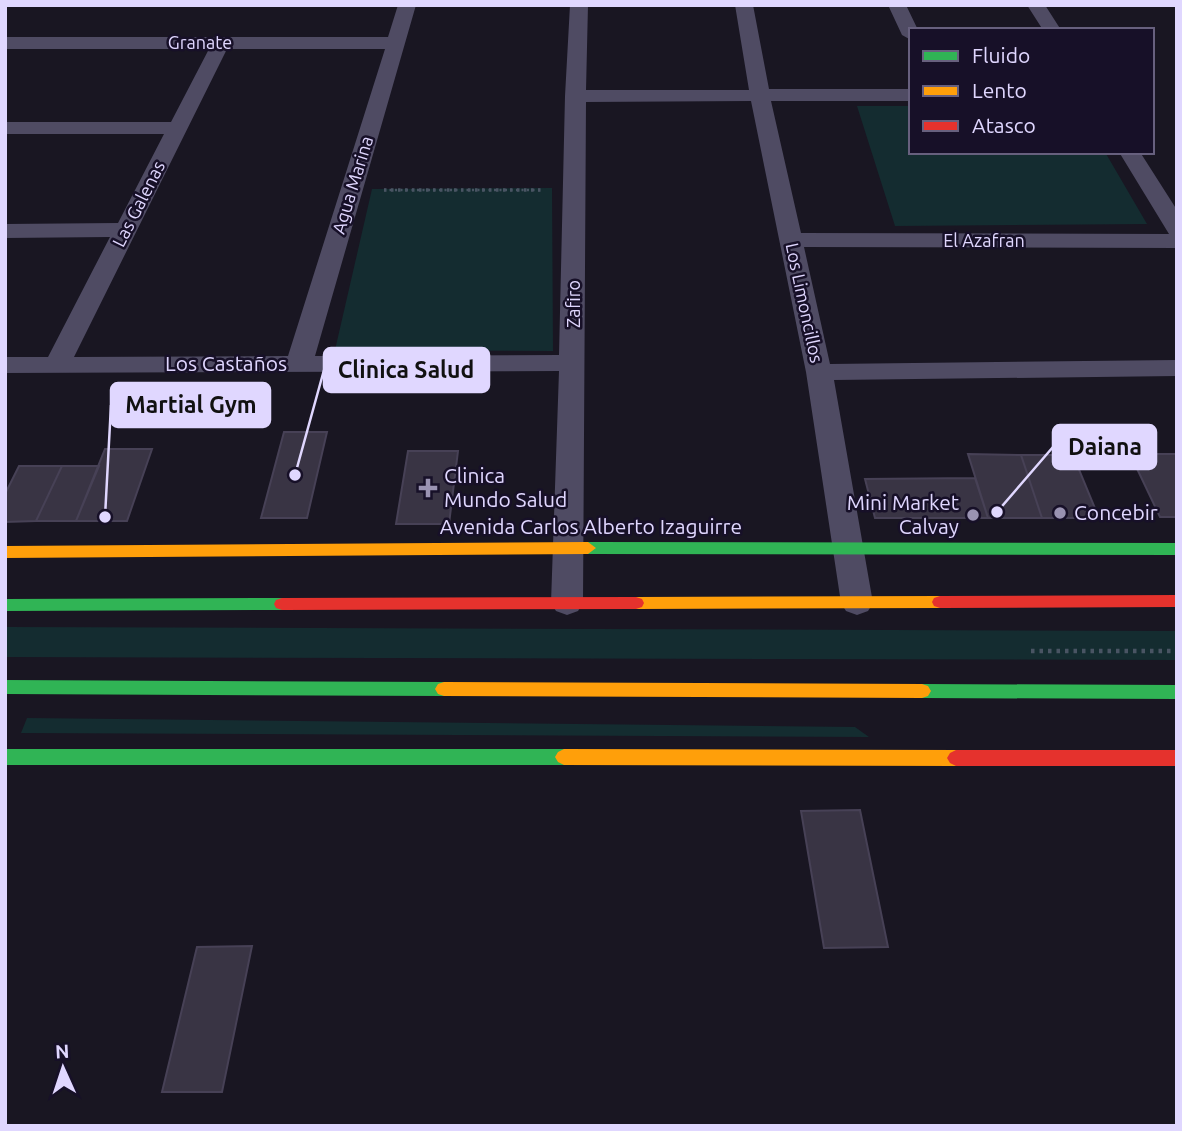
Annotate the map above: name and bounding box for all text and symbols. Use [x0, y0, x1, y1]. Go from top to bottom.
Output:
legend [909, 28, 1154, 154]
street label: Granate [168, 32, 232, 52]
text: Fluido [972, 43, 1030, 67]
text: Lento [972, 78, 1027, 102]
text: Atasco [972, 113, 1036, 137]
street label: Agua Marina [328, 133, 376, 236]
street label: Las Galenas [108, 157, 168, 250]
street label: El Azafran [943, 230, 1025, 250]
street label: Los Limoncillos [783, 241, 827, 365]
street label: Zafiro [563, 280, 583, 328]
callout: Clinica Salud [324, 348, 489, 392]
street label: Los Castaños [165, 351, 287, 375]
text: Clinica Salud [338, 357, 474, 382]
callout: Martial Gym [111, 383, 270, 427]
text: Martial Gym [125, 392, 257, 417]
callout: Daiana [1053, 425, 1156, 469]
text: Daiana [1068, 434, 1142, 459]
place label: Clinica Mundo Salud [444, 463, 567, 511]
marker: Clinica Mundo Salud [418, 478, 438, 498]
place label: Mini Market Calvay [847, 490, 959, 538]
place label: Concebir [1074, 500, 1158, 524]
marker: Concebir [1052, 505, 1068, 521]
marker: Mini Market Calvay [965, 507, 981, 523]
street label: Avenida Carlos Alberto Izaguirre [440, 514, 742, 538]
north arrow [28, 1033, 98, 1103]
text: N [54, 1040, 70, 1062]

